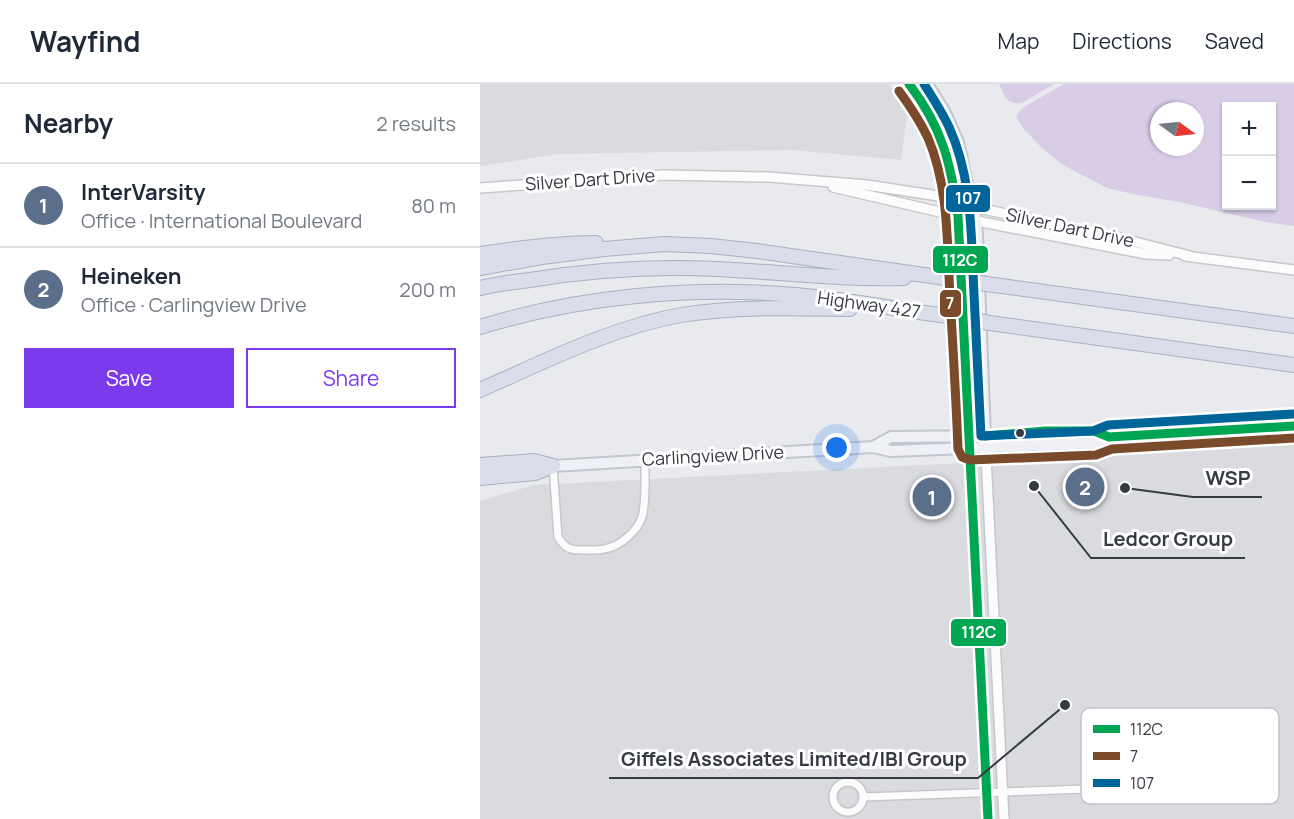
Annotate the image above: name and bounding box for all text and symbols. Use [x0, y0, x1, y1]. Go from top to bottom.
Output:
text: Wayfind [30, 22, 140, 60]
text: Map [998, 27, 1039, 55]
text: Directions [1072, 27, 1172, 55]
text: Saved [1205, 27, 1264, 55]
north arrow [1150, 102, 1204, 156]
map controls [1222, 102, 1276, 210]
button: + [1222, 102, 1276, 156]
text: Nearby [24, 105, 113, 141]
text: 2 results [376, 110, 456, 137]
button: − [1222, 156, 1276, 210]
street label: Silver Dart Drive [524, 162, 656, 196]
text: InterVarsity [81, 177, 206, 207]
line badge: 107 [945, 184, 991, 213]
text: 107 [955, 187, 981, 209]
text: 1 [39, 192, 48, 219]
text: 80 m [411, 192, 456, 219]
street label: Silver Dart Drive [1004, 202, 1136, 252]
text: Office · International Boulevard [81, 207, 362, 234]
line badge: 112C [932, 245, 989, 274]
text: 112C [942, 249, 978, 271]
text: Heineken [81, 261, 181, 291]
text: 2 [38, 276, 49, 303]
text: 200 m [399, 276, 456, 303]
street label: Highway 427 [816, 285, 922, 323]
line badge: 7 [939, 289, 962, 318]
text: Office · Carlingview Drive [81, 291, 307, 318]
text: 7 [946, 292, 954, 314]
button: Save [24, 348, 234, 408]
button: Share [246, 348, 456, 408]
unlabelled marker [1014, 427, 1026, 439]
your location [822, 433, 851, 462]
street label: Carlingview Drive [641, 439, 785, 471]
callout: WSP [1193, 459, 1262, 497]
pin: 2 [1066, 464, 1104, 510]
text: WSP [1205, 464, 1251, 491]
pin: 1 [912, 474, 952, 520]
callout: Ledcor Group [1091, 520, 1245, 558]
text: Ledcor Group [1103, 525, 1233, 552]
line badge: 112C [950, 618, 1007, 647]
text: 112C [961, 621, 997, 643]
legend [1081, 708, 1279, 804]
text: 112C [1130, 718, 1163, 740]
callout: Giffels Associates Limited/IBI Group [609, 740, 978, 778]
text: Giffels Associates Limited/IBI Group [621, 745, 967, 772]
text: 7 [1130, 745, 1138, 767]
text: 107 [1130, 772, 1154, 794]

